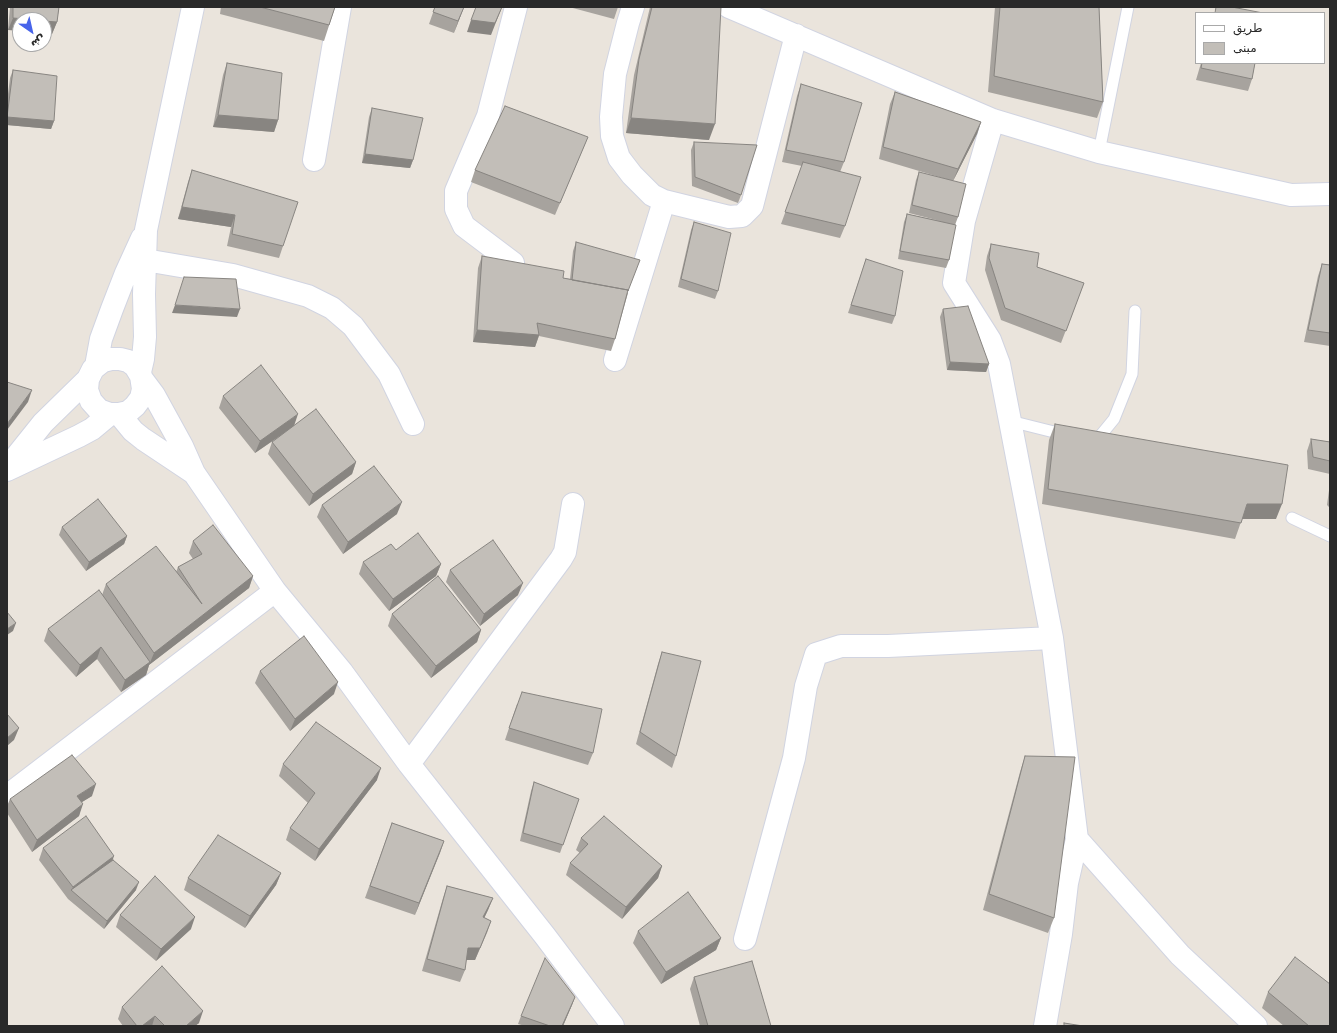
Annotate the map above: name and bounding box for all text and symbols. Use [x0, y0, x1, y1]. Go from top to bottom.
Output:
north arrow [12, 12, 52, 52]
legend [1195, 12, 1325, 64]
text: طريق [1233, 21, 1263, 35]
text: ش [29, 32, 48, 51]
text: مبنى [1233, 41, 1257, 55]

